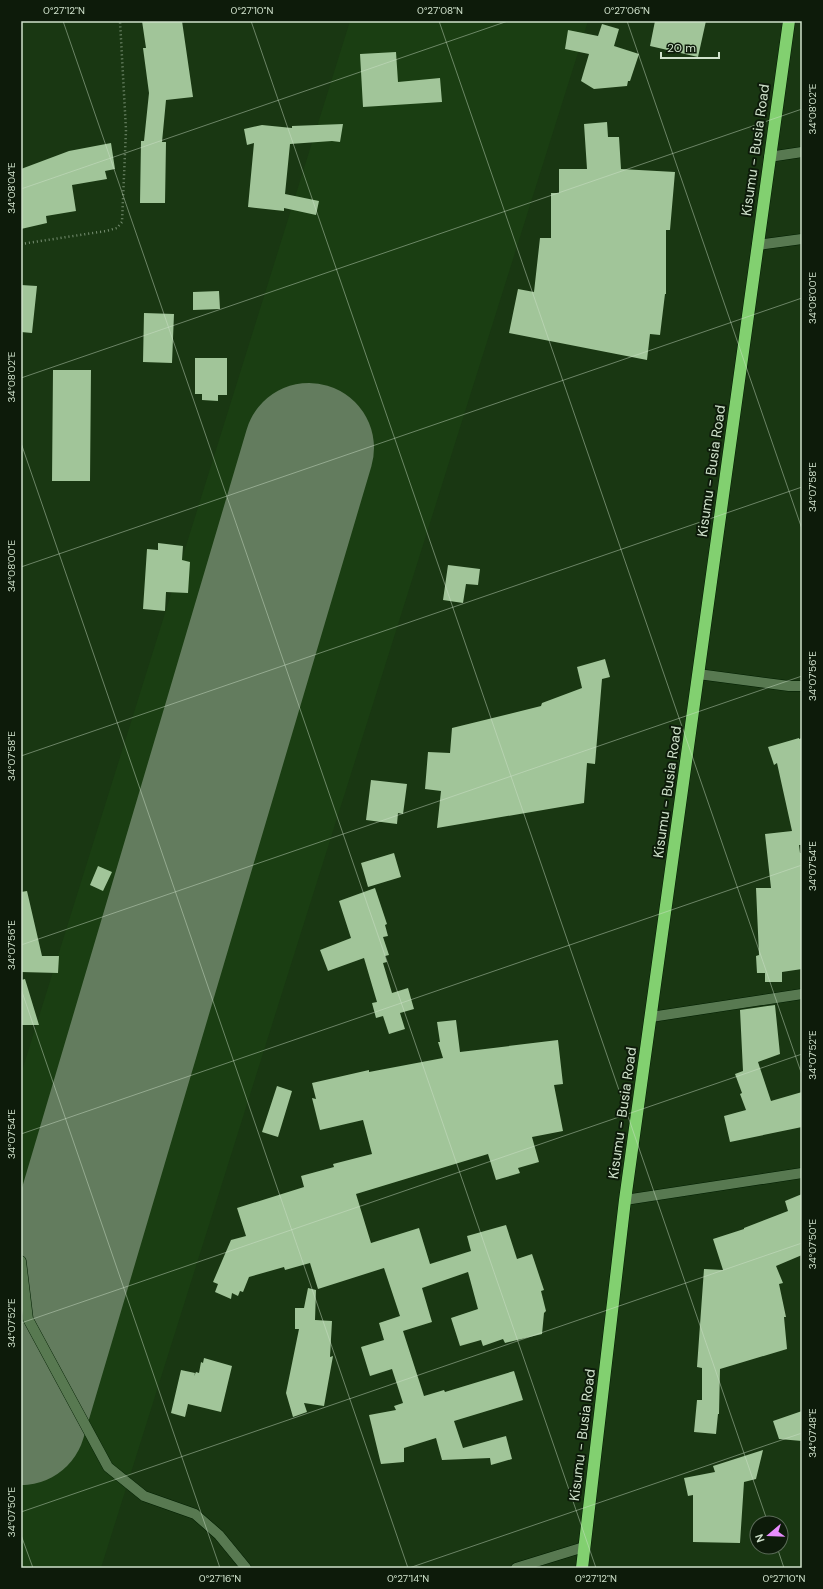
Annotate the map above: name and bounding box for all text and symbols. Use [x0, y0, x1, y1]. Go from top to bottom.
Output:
text: 0°27'12"N [43, 4, 85, 17]
text: 0°27'10"N [231, 4, 274, 17]
text: 0°27'08"N [417, 4, 463, 17]
text: 0°27'06"N [604, 4, 650, 17]
scale bar [661, 34, 719, 60]
text: 20 m [667, 40, 696, 56]
street label: Kisumu - Busia Road [737, 83, 773, 217]
text: 34°08'02"E [806, 83, 819, 134]
text: 34°08'04"E [5, 162, 18, 214]
text: 34°08'00"E [806, 272, 819, 324]
text: 34°08'02"E [5, 351, 18, 402]
street label: Kisumu - Busia Road [693, 404, 729, 538]
text: 34°07'58"E [806, 462, 819, 512]
text: 34°08'00"E [5, 540, 18, 592]
text: 34°07'56"E [806, 651, 819, 701]
street label: Kisumu - Busia Road [649, 725, 685, 859]
text: 34°07'58"E [5, 731, 18, 781]
text: 34°07'54"E [806, 841, 819, 891]
text: 34°07'56"E [5, 920, 18, 970]
text: 34°07'52"E [806, 1030, 819, 1080]
street label: Kisumu - Busia Road [604, 1046, 640, 1180]
text: 34°07'54"E [5, 1109, 18, 1159]
text: 34°07'50"E [806, 1218, 819, 1269]
text: 34°07'52"E [5, 1298, 18, 1348]
street label: Kisumu - Busia Road [565, 1368, 599, 1502]
text: 34°07'48"E [806, 1408, 819, 1458]
text: 34°07'50"E [5, 1486, 18, 1537]
north arrow [749, 1515, 789, 1555]
text: N [752, 1532, 767, 1544]
text: 0°27'16"N [199, 1572, 241, 1585]
text: 0°27'14"N [387, 1572, 429, 1585]
text: 0°27'12"N [575, 1572, 617, 1585]
text: 0°27'10"N [763, 1572, 806, 1585]

